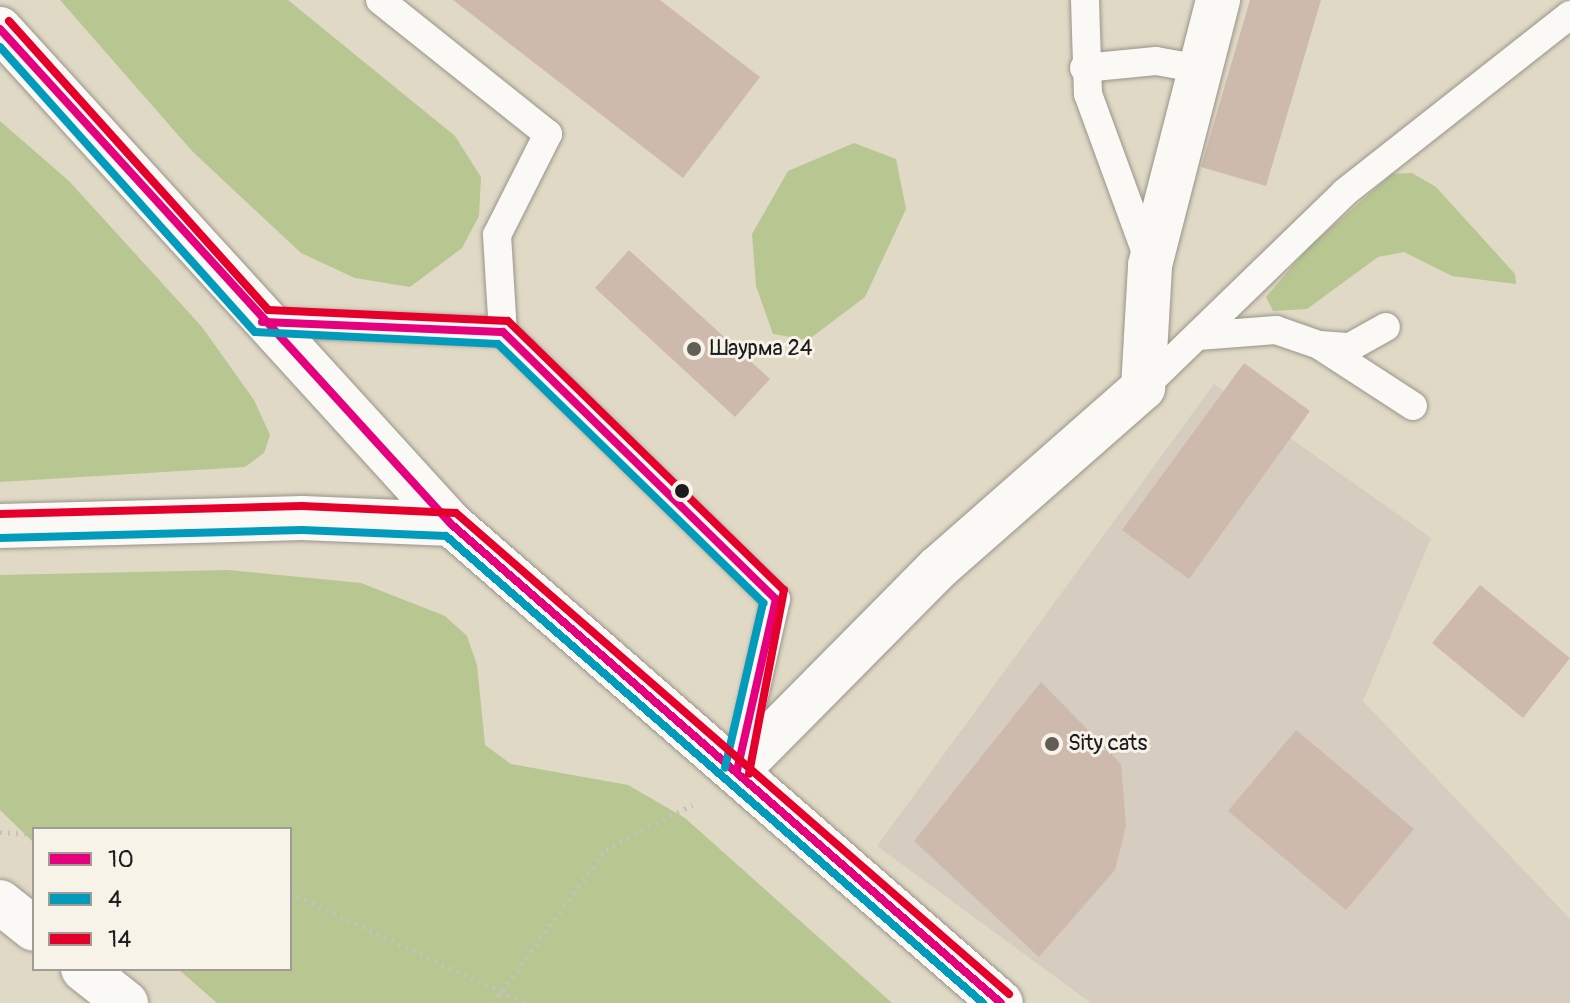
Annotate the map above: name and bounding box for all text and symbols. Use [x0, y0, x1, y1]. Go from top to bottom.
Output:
place label: Шаурма 24 [710, 336, 813, 362]
marker: Шаурма 24 [685, 340, 703, 358]
unlabelled marker [674, 483, 690, 499]
place label: Sity cats [1068, 731, 1147, 757]
marker: Sity cats [1043, 735, 1061, 753]
legend [32, 827, 292, 971]
text: 10 [108, 845, 134, 874]
text: 4 [108, 885, 122, 914]
text: 14 [108, 925, 131, 954]

